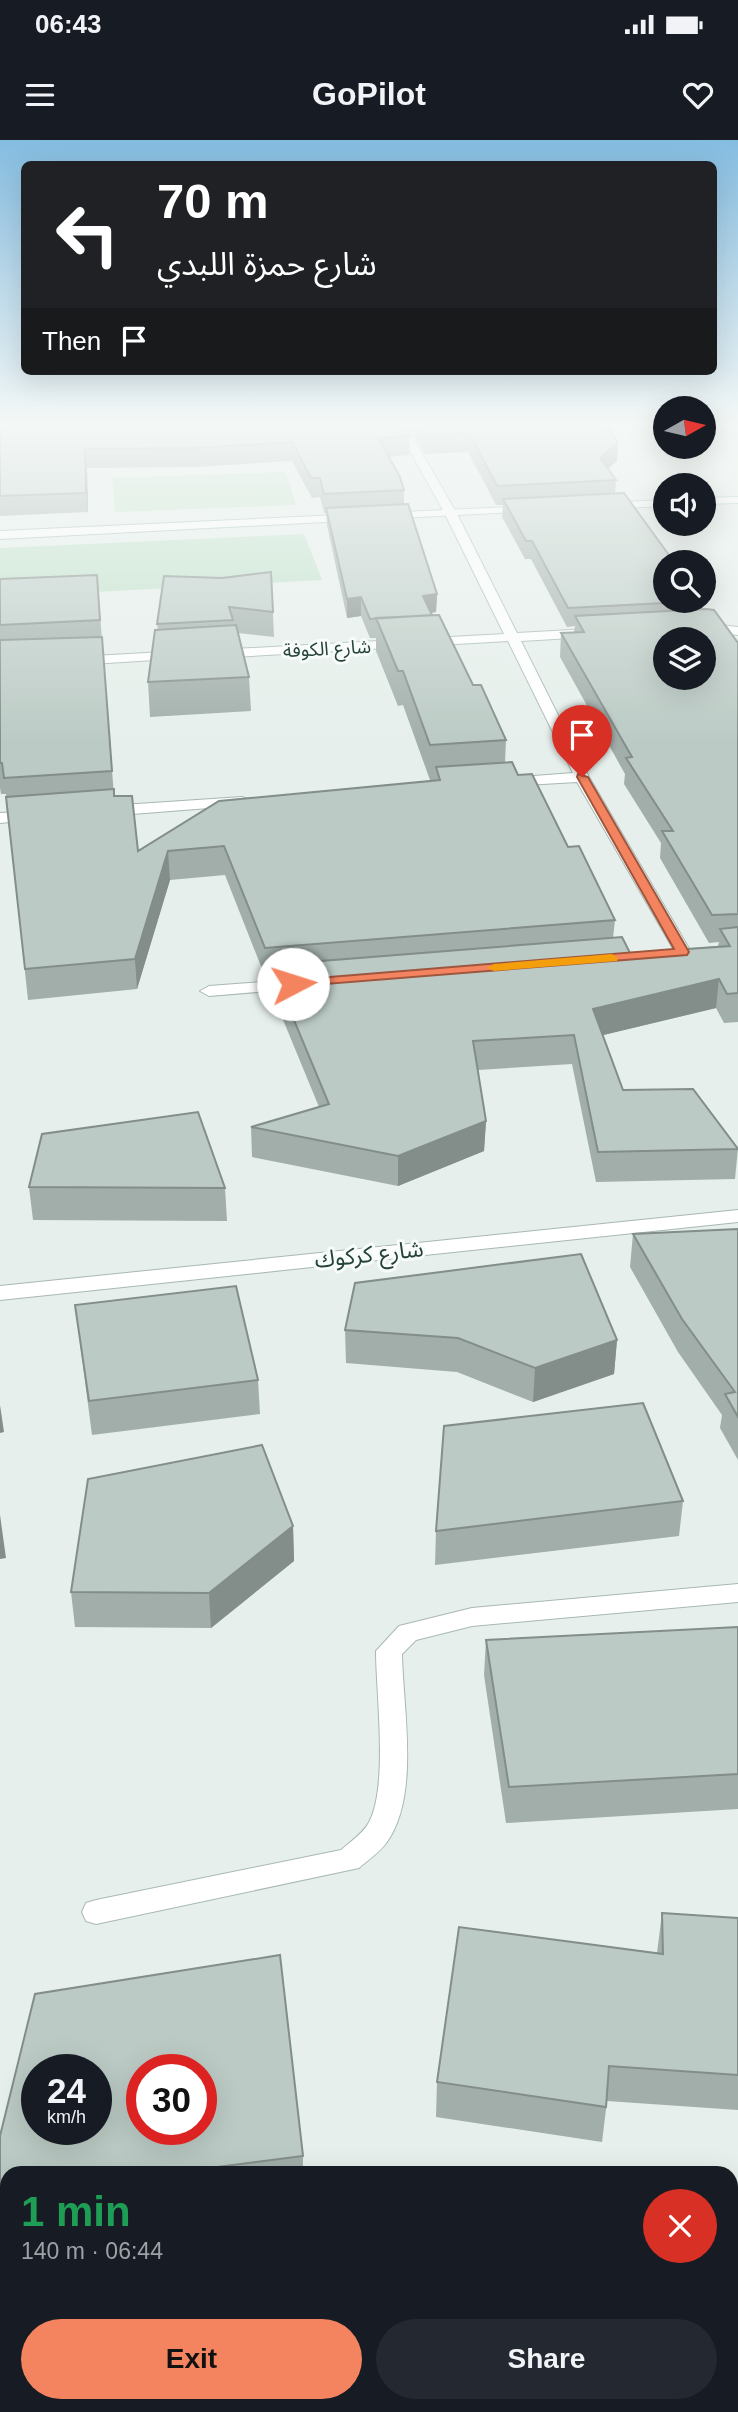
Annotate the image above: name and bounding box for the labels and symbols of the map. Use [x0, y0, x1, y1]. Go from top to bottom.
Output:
north arrow [653, 396, 716, 458]
street label: شارع الكوفة [282, 636, 372, 664]
pin [552, 705, 612, 777]
position arrow [256, 947, 330, 1021]
street label: شارع كركوك [313, 1235, 425, 1277]
speed limit sign: 30 [126, 2054, 217, 2145]

